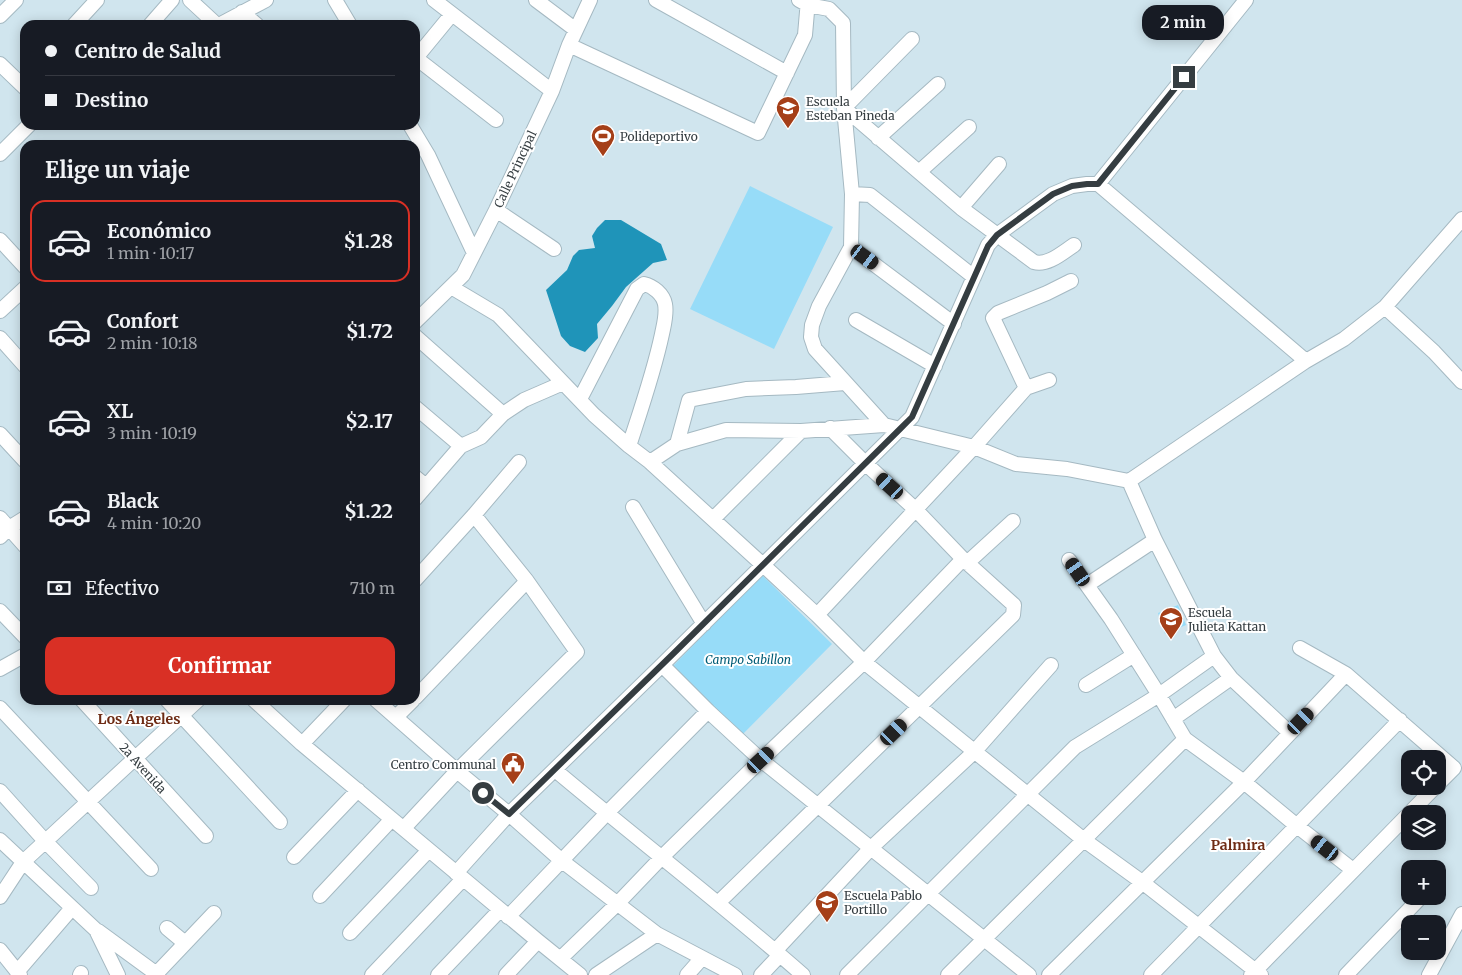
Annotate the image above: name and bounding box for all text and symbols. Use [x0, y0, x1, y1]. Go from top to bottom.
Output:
callout: 2 min [1143, 5, 1225, 40]
text: 2 min [1160, 12, 1206, 32]
text: Centro de Salud [75, 39, 221, 63]
route end [1173, 66, 1195, 88]
text: Destino [75, 88, 148, 112]
place label: Escuela Esteban Pineda [806, 94, 895, 123]
school or university icon: Escuela Esteban Pineda [775, 95, 801, 129]
sports icon: Polideportivo [590, 123, 616, 157]
street label: Calle Principal [491, 128, 540, 210]
place label: Polideportivo [620, 129, 698, 144]
text: Elige un viaje [45, 156, 190, 184]
icon: car [47, 219, 92, 264]
text: Económico [107, 219, 211, 243]
text: $1.28 [344, 229, 393, 253]
car [848, 242, 881, 272]
text: 1 min · 10:17 [107, 243, 194, 263]
icon: car [47, 309, 92, 354]
text: Confort [107, 309, 179, 333]
text: $1.72 [346, 319, 393, 343]
text: 2 min · 10:18 [107, 333, 197, 353]
icon: car [47, 399, 92, 444]
text: XL [107, 399, 133, 423]
text: $2.17 [345, 409, 393, 433]
text: 3 min · 10:19 [107, 423, 197, 443]
car [873, 470, 906, 502]
icon: car [47, 489, 92, 534]
text: Black [107, 489, 159, 513]
text: $1.22 [344, 499, 393, 523]
text: 4 min · 10:20 [107, 513, 201, 533]
car [1063, 555, 1092, 589]
icon: cash [45, 574, 73, 602]
text: Efectivo [85, 576, 159, 600]
text: 710 m [350, 578, 395, 598]
place label: Escuela Julieta Kattan [1187, 605, 1266, 634]
school or university icon: Escuela Julieta Kattan [1158, 606, 1184, 640]
button: Confirmar [45, 637, 395, 695]
park label: Campo Sabillon [705, 652, 791, 667]
car [1285, 705, 1316, 737]
district label: Los Ángeles [98, 710, 180, 728]
car [877, 716, 910, 748]
street label: 2a Avenida [116, 740, 170, 797]
car [744, 744, 777, 776]
map controls [1401, 750, 1446, 960]
button: locate [1401, 750, 1446, 795]
public building icon: Centro Communal [500, 751, 526, 785]
place label: Centro Communal [391, 757, 496, 772]
route start [472, 782, 494, 804]
button: layers [1401, 805, 1446, 850]
car [1308, 833, 1341, 863]
district label: Palmira [1211, 836, 1265, 854]
button: + [1401, 860, 1446, 905]
place label: Escuela Pablo Portillo [844, 888, 922, 917]
school or university icon: Escuela Pablo Portillo [814, 889, 840, 923]
button: − [1401, 915, 1446, 960]

